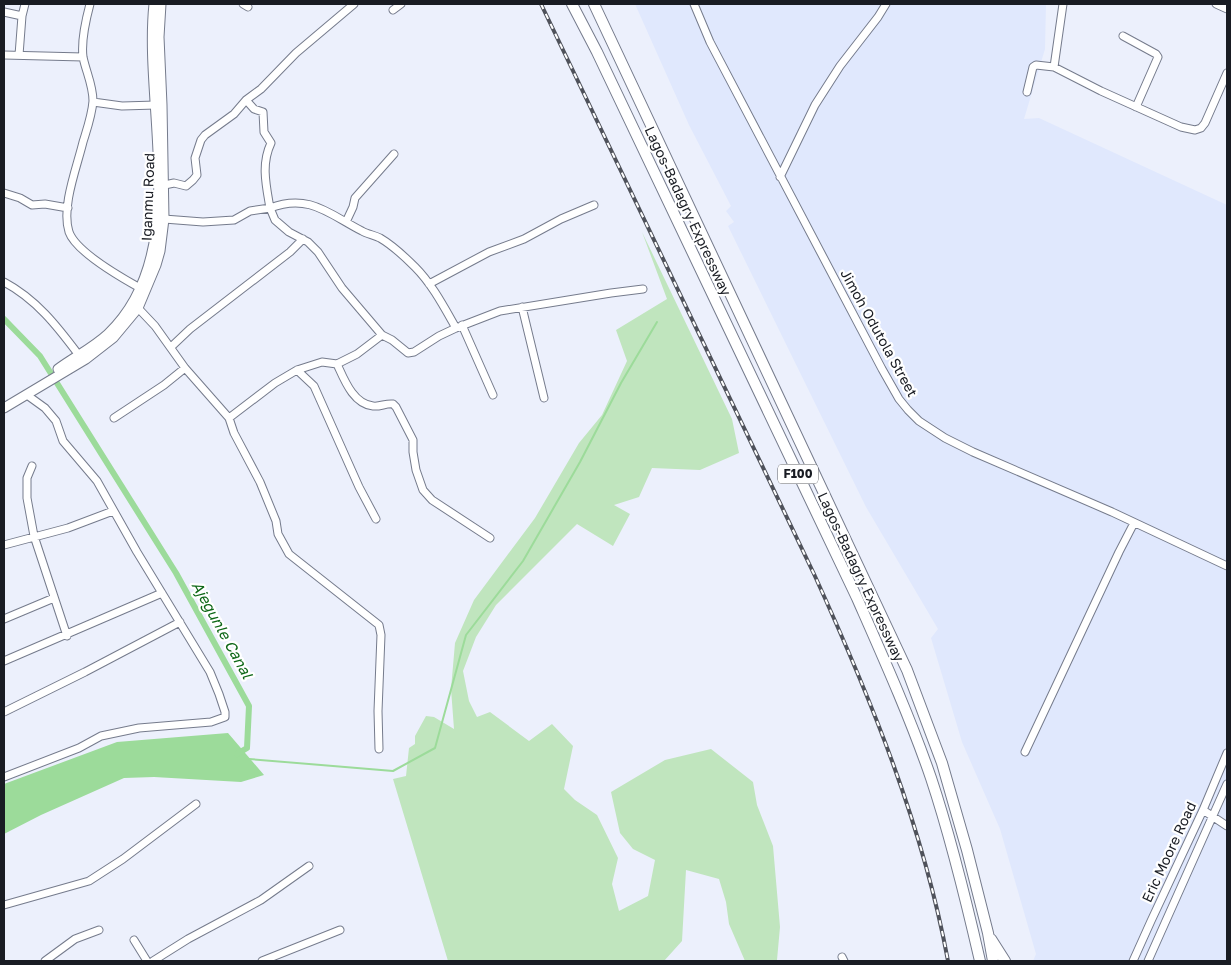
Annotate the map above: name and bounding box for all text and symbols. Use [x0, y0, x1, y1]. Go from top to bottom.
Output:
street label: Lagos-Badagry Expressway [642, 123, 735, 298]
street label: Iganmu Road [137, 153, 158, 241]
street label: Jimoh Odutola Street [837, 266, 922, 400]
road number: F100 [778, 464, 818, 484]
street label: Lagos-Badagry Expressway [815, 489, 908, 664]
water label: Ajegunle Canal [188, 578, 258, 683]
street label: Eric Moore Road [1138, 799, 1199, 905]

